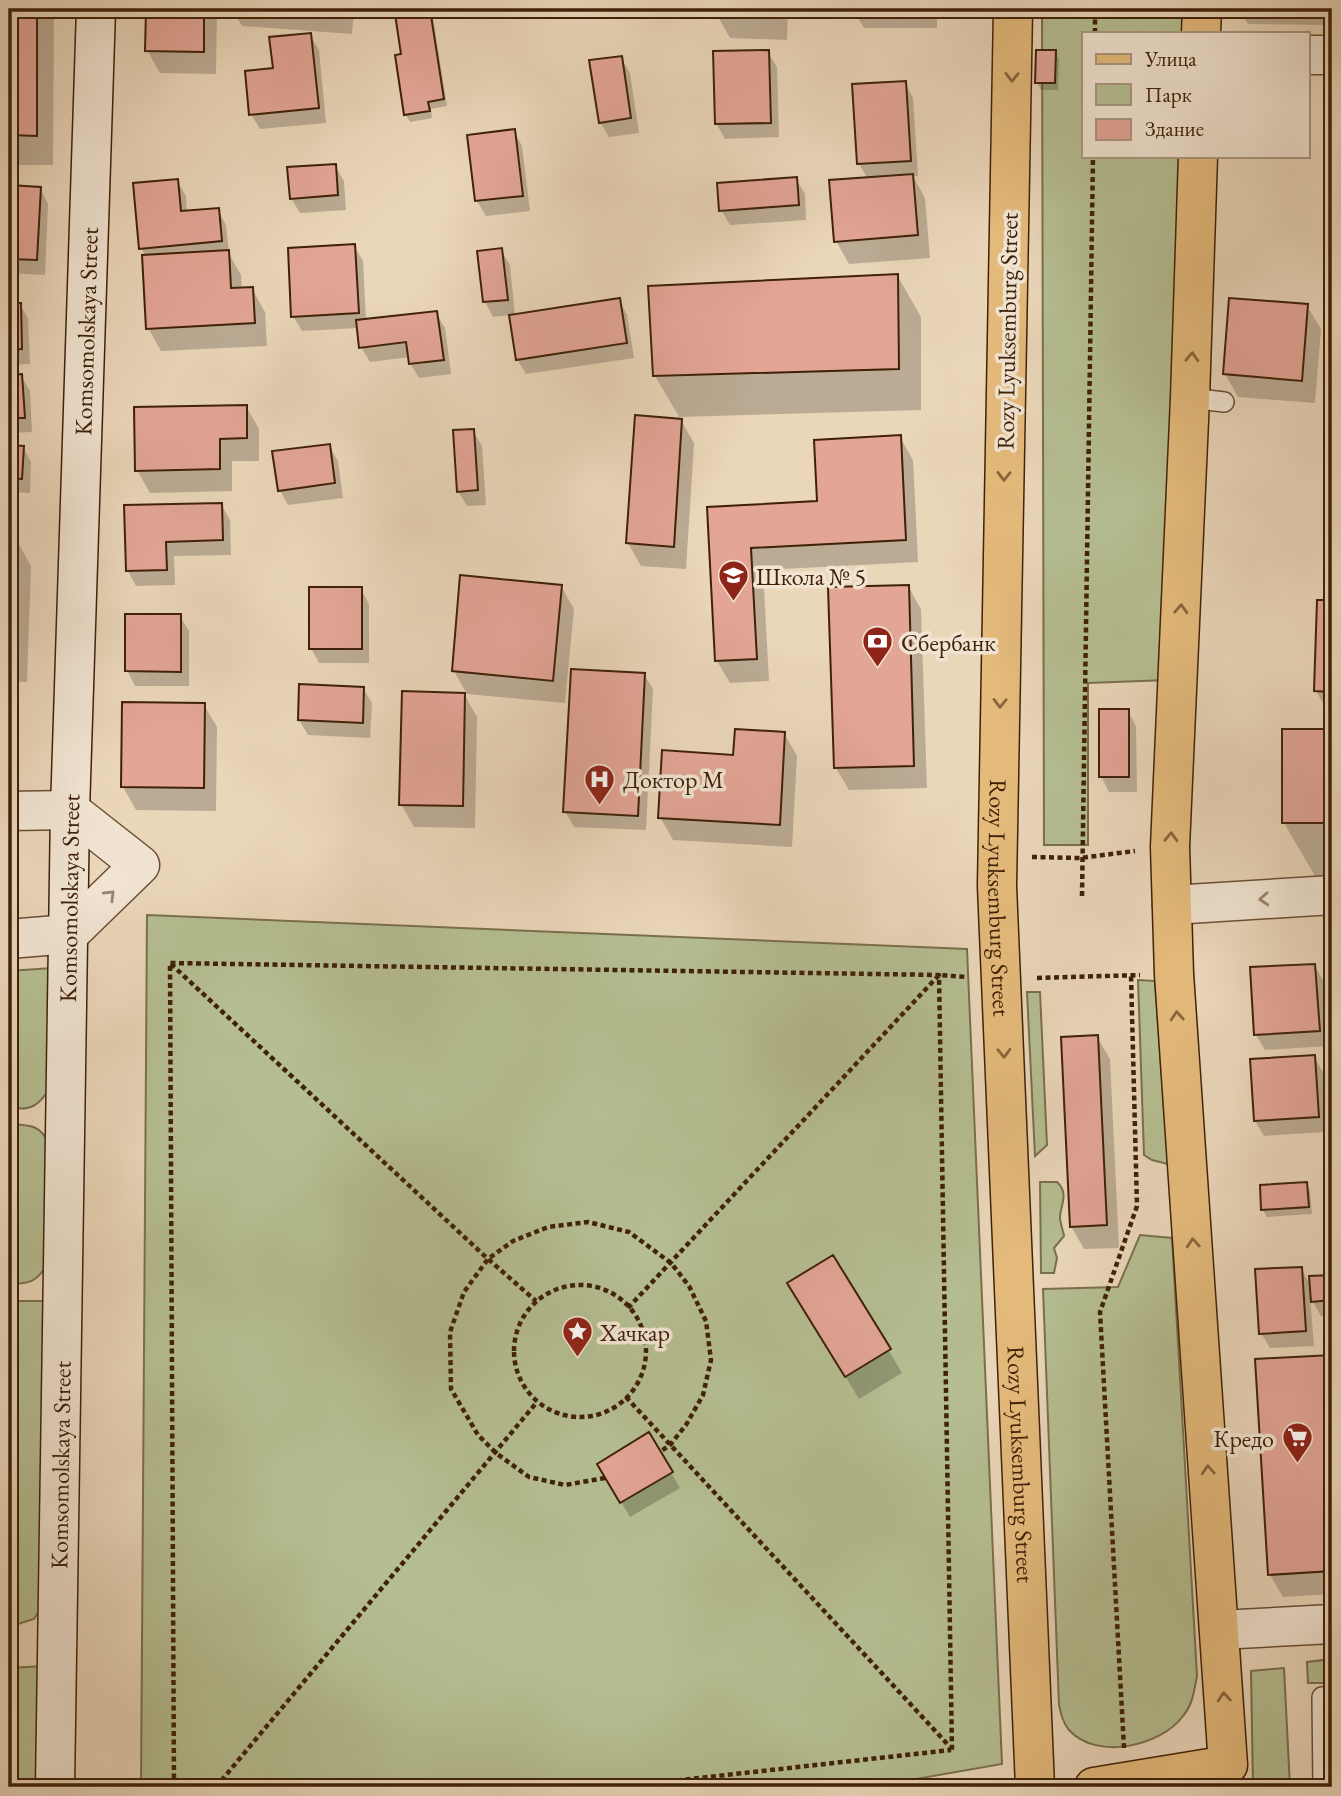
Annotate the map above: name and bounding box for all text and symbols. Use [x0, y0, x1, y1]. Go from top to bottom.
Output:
legend [1082, 32, 1310, 158]
text: Улица [1144, 45, 1197, 72]
one-way arrow [1004, 72, 1019, 83]
text: Парк [1145, 81, 1192, 108]
text: Здание [1145, 115, 1204, 142]
street label: Rozy Lyuksemburg Street [989, 212, 1025, 450]
street label: Komsomolskaya Street [67, 226, 104, 436]
one-way arrow [1184, 352, 1199, 363]
one-way arrow [996, 471, 1012, 482]
school or university icon: Школа № 5 [716, 559, 750, 603]
place label: Школа № 5 [756, 561, 866, 592]
one-way arrow [1173, 603, 1188, 614]
bank icon: Сбербанк [861, 625, 895, 669]
place label: Сбербанк [901, 627, 996, 658]
one-way arrow [992, 699, 1008, 709]
hospital icon: Доктор М [583, 762, 617, 806]
place label: Доктор М [623, 764, 724, 795]
street label: Rozy Lyuksemburg Street [981, 779, 1018, 1017]
street label: Komsomolskaya Street [52, 793, 86, 1002]
one-way arrow [1163, 831, 1178, 842]
one-way arrow [101, 890, 114, 903]
one-way arrow [1258, 891, 1269, 906]
one-way arrow [1170, 1011, 1185, 1022]
one-way arrow [996, 1048, 1011, 1059]
one-way arrow [1185, 1238, 1200, 1249]
place icon: Хачкар [560, 1315, 594, 1359]
place label: Хачкар [599, 1317, 670, 1348]
street label: Rozy Lyuksemburg Street [1001, 1345, 1042, 1584]
street label: Komsomolskaya Street [43, 1360, 77, 1569]
supermarket icon: Кредо [1280, 1421, 1314, 1465]
place label: Кредо [1214, 1423, 1274, 1454]
one-way arrow [1201, 1465, 1216, 1476]
one-way arrow [1217, 1692, 1232, 1703]

